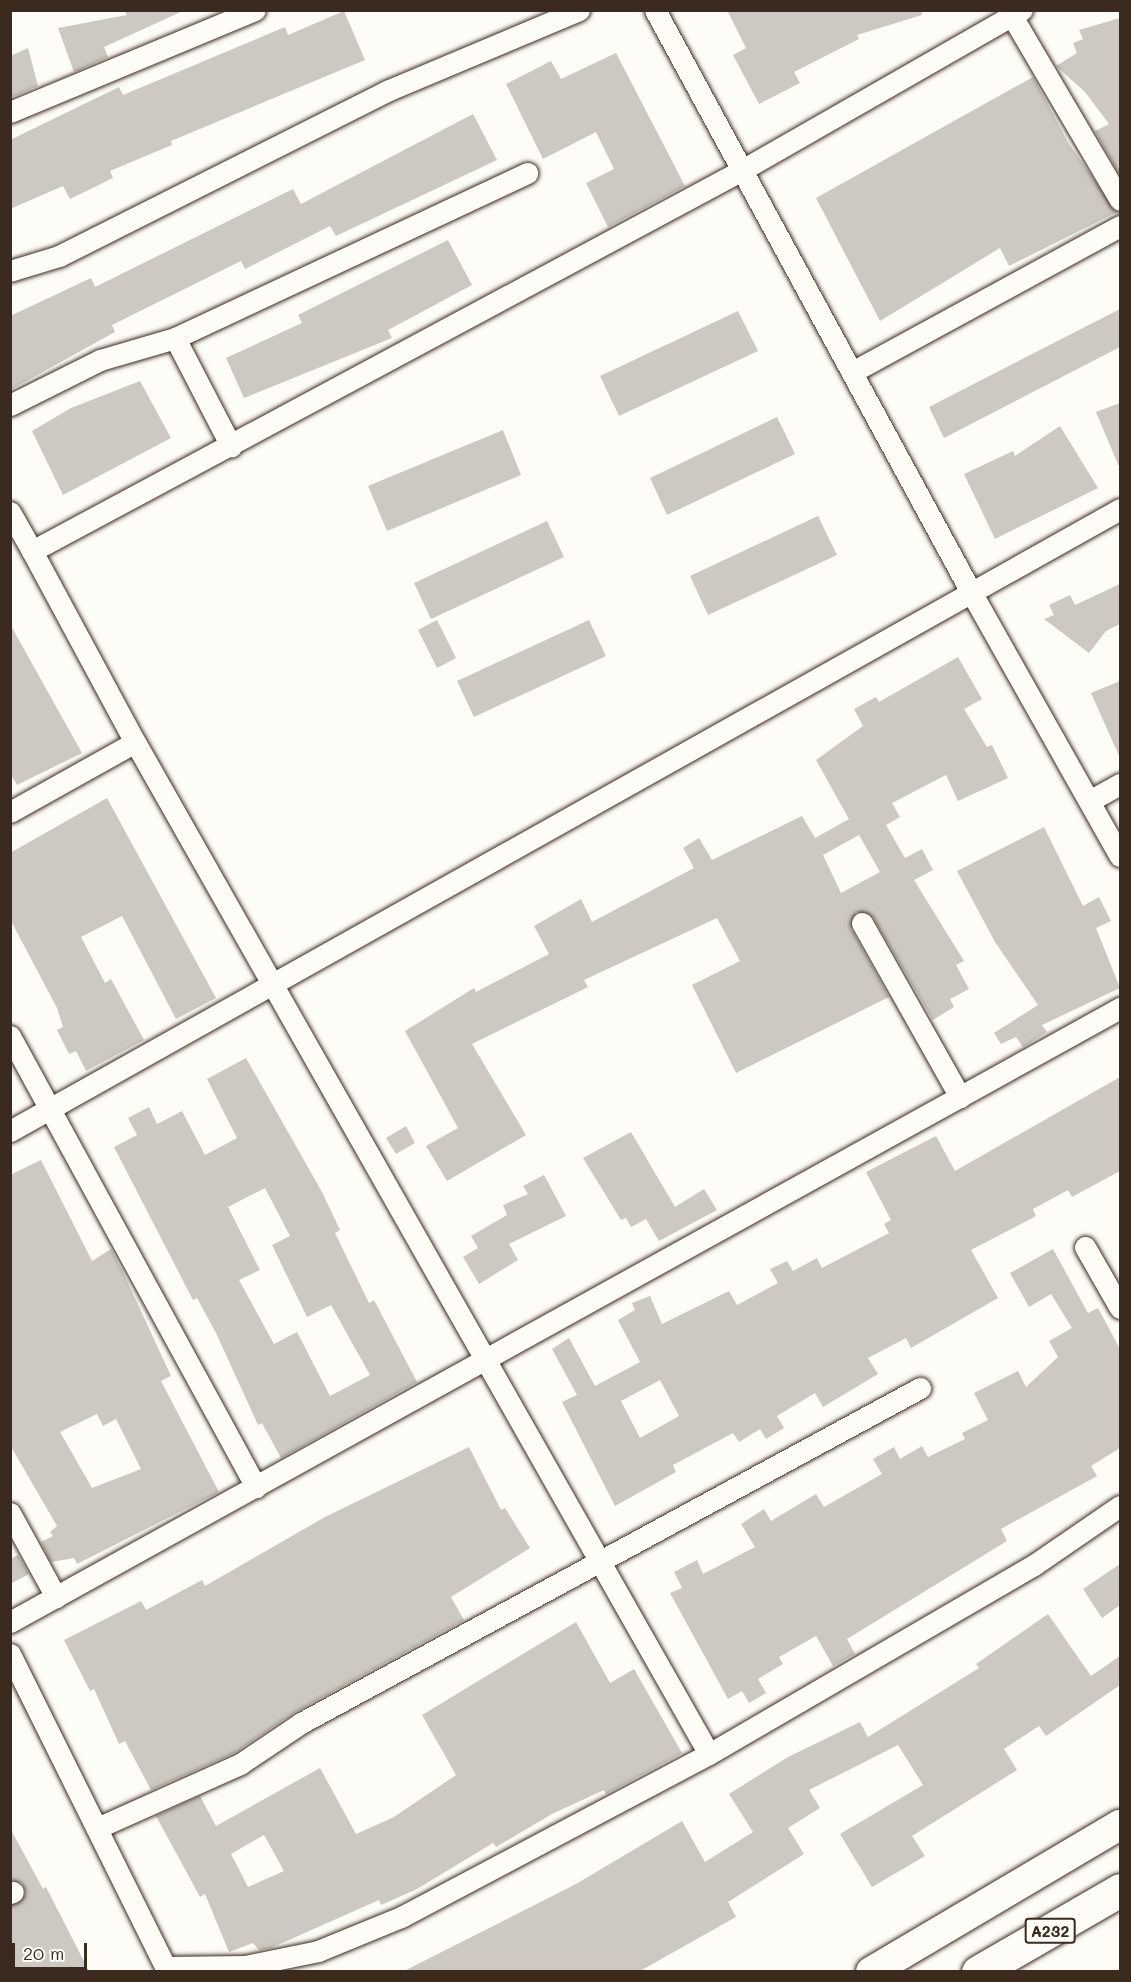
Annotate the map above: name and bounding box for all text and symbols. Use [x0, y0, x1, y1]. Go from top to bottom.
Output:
road number: A232 [1024, 1918, 1076, 1944]
scale bar [15, 1931, 90, 1969]
text: 20 m [23, 1941, 64, 1965]

